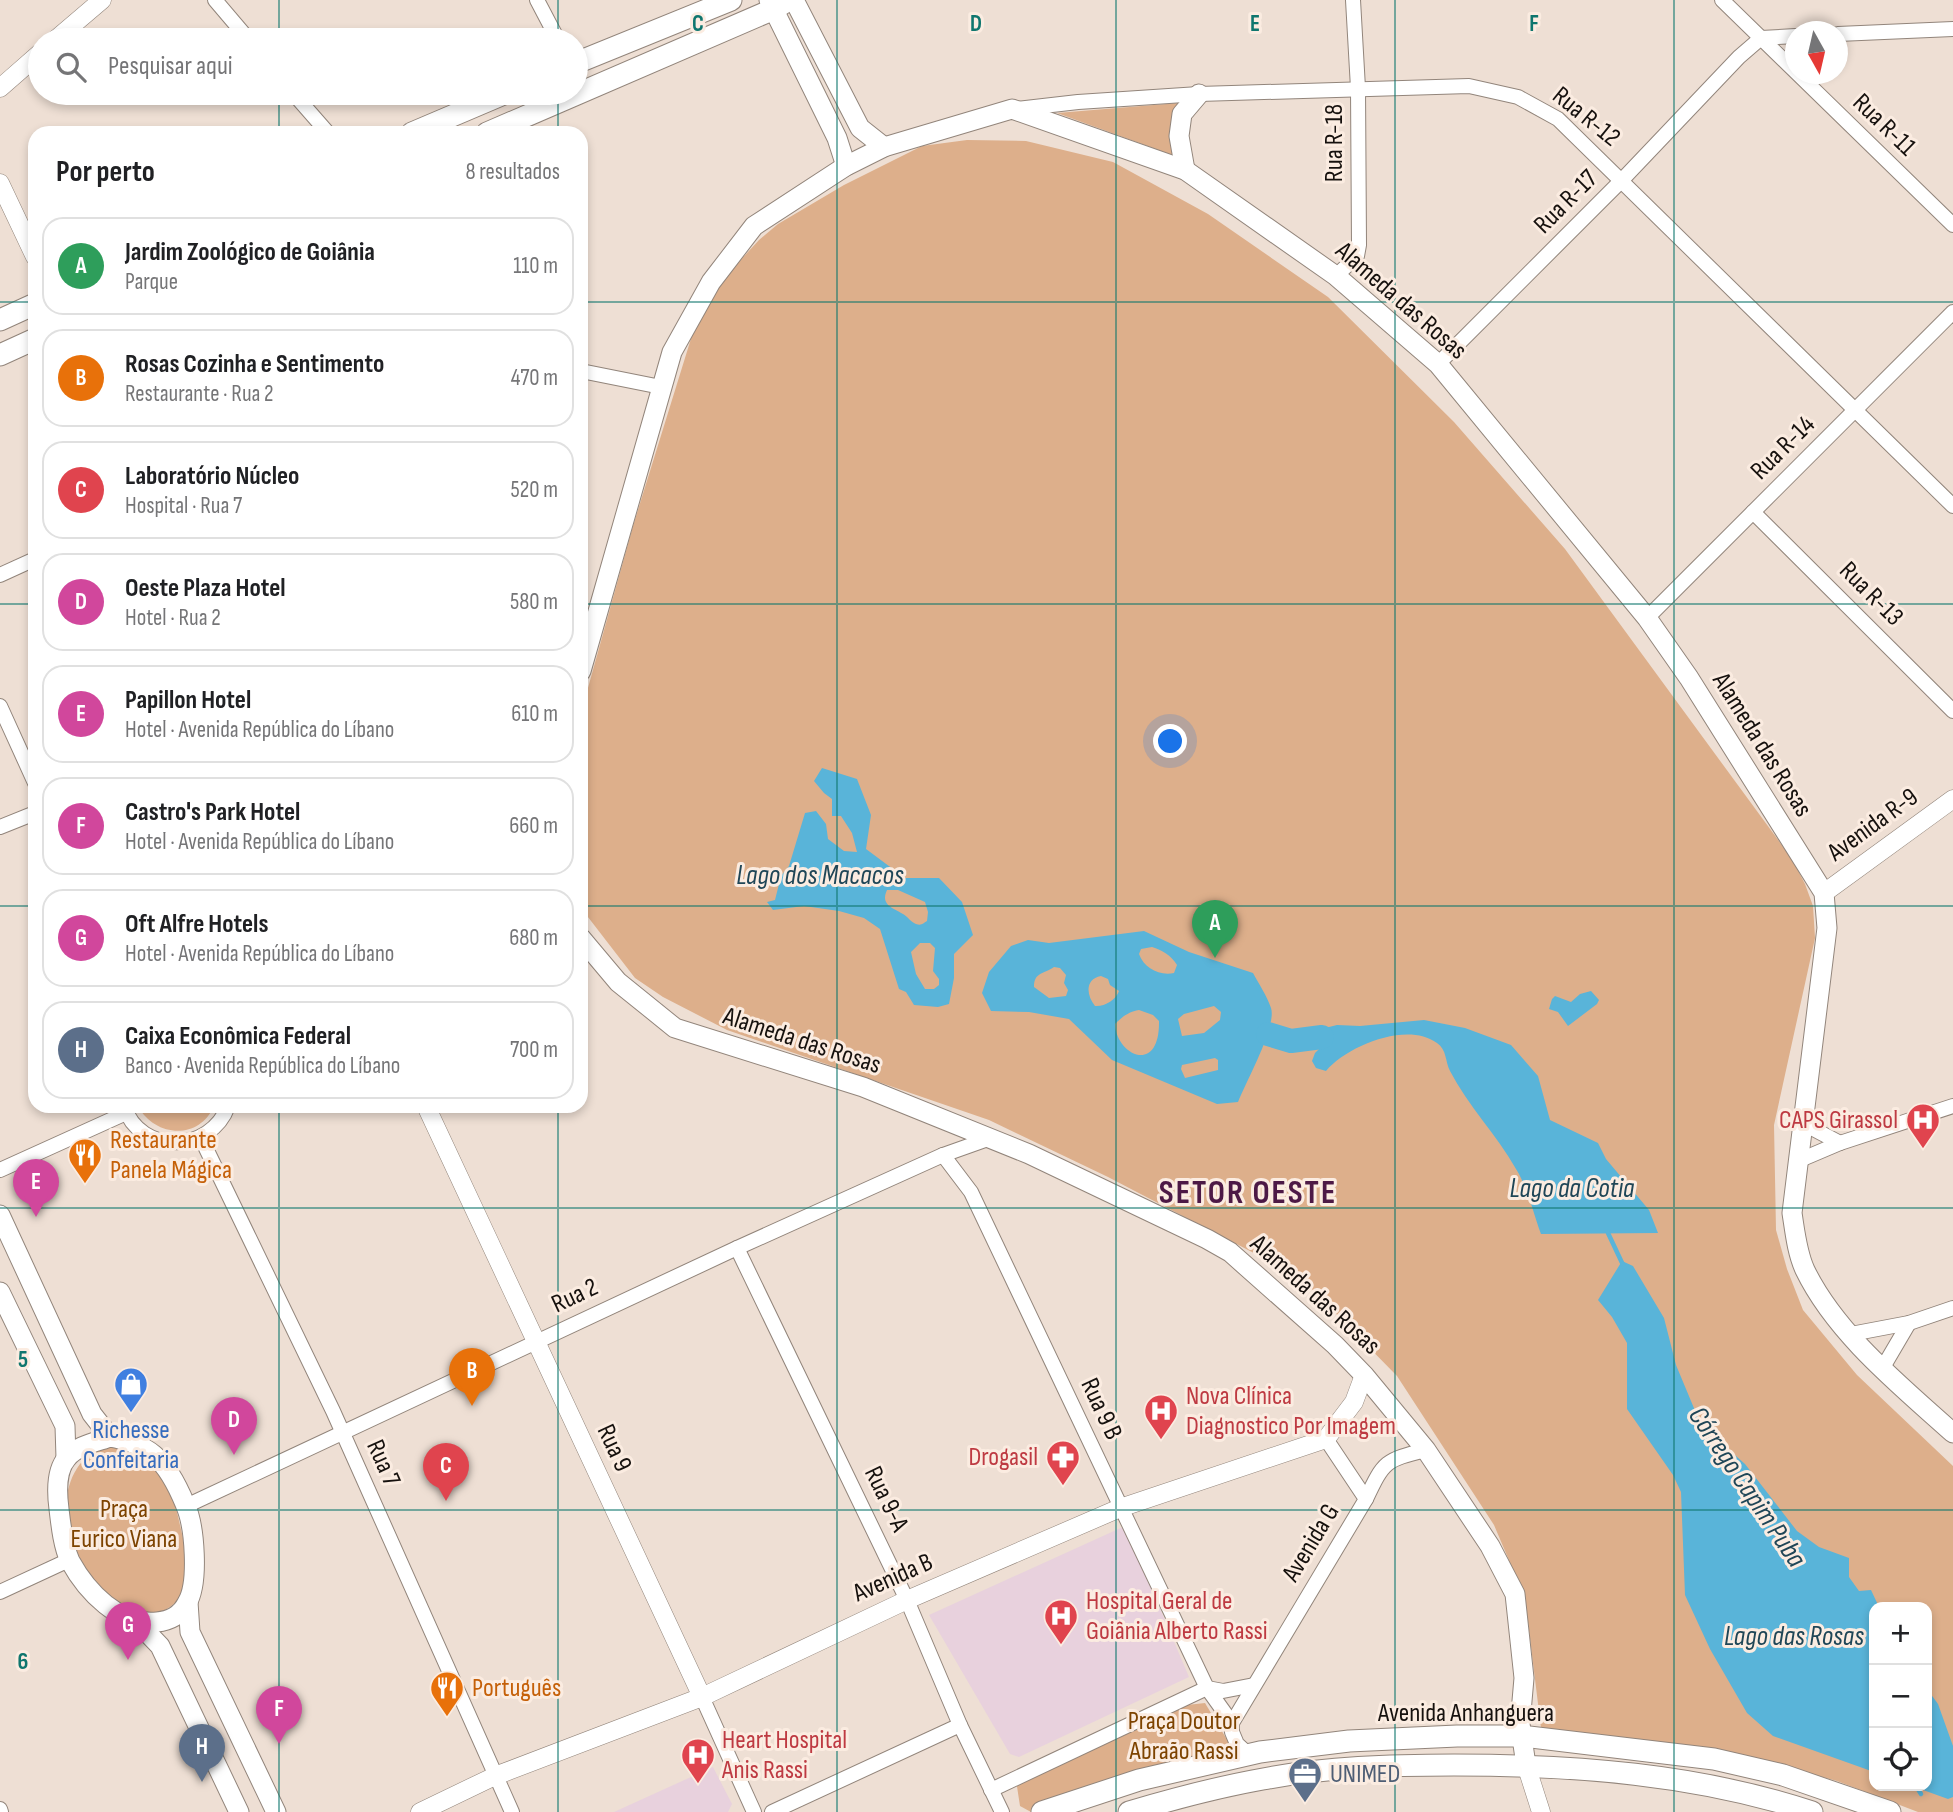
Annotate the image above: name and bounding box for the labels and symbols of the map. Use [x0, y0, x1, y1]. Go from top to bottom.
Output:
text: C [692, 10, 704, 38]
text: D [970, 10, 982, 38]
text: E [1250, 10, 1260, 38]
text: F [1529, 10, 1539, 38]
north arrow [1785, 21, 1848, 84]
street label: Rua R-12 [1546, 80, 1626, 154]
street label: Rua R-11 [1846, 87, 1922, 163]
street label: Rua R-18 [1319, 104, 1350, 182]
street label: Rua R-17 [1528, 163, 1605, 240]
street label: Alameda das Rosas [1328, 235, 1473, 366]
street label: Rua R-14 [1745, 409, 1822, 486]
street label: Rua R-13 [1833, 556, 1909, 632]
street label: Alameda das Rosas [1705, 666, 1819, 823]
your location [1153, 724, 1187, 758]
street label: Avenida R-9 [1821, 782, 1924, 869]
water label: Lago dos Macacos [736, 859, 904, 892]
pin: A [1192, 900, 1238, 958]
street label: Alameda das Rosas [718, 1001, 885, 1081]
hospital icon: CAPS Girassol [1904, 1101, 1942, 1150]
place label: CAPS Girassol [1779, 1105, 1898, 1136]
place label: Restaurante Panela Mágica [110, 1125, 232, 1186]
restaurant icon: Restaurante Panela Mágica [66, 1136, 104, 1185]
pin: E [13, 1159, 59, 1217]
water label: Lago da Cotia [1510, 1172, 1635, 1205]
district label: SETOR OESTE [1159, 1173, 1337, 1213]
street label: Alameda das Rosas [1243, 1228, 1386, 1361]
street label: Rua 2 [547, 1272, 603, 1320]
text: 5 [18, 1346, 28, 1374]
pin: B [449, 1348, 495, 1406]
shop icon: Richesse Confeitaria [112, 1365, 150, 1414]
street label: Rua 9 B [1073, 1373, 1129, 1445]
place label: Nova Clínica Diagnostico Por Imagem [1186, 1381, 1396, 1442]
hospital icon: Nova Clínica Diagnostico Por Imagem [1142, 1392, 1180, 1441]
pin: D [211, 1397, 257, 1455]
water label: Córrego Capim Puba [1681, 1401, 1813, 1574]
place label: Richesse Confeitaria [83, 1415, 179, 1476]
street label: Rua 9 [590, 1419, 638, 1477]
street label: Rua 7 [359, 1435, 407, 1492]
pharmacy icon: Drogasil [1044, 1438, 1082, 1487]
place label: Drogasil [968, 1442, 1038, 1473]
pin: C [423, 1443, 469, 1501]
street label: Rua 9-A [857, 1461, 915, 1537]
park label: Praça Eurico Viana [71, 1494, 177, 1555]
street label: Avenida G [1275, 1499, 1346, 1588]
street label: Avenida B [848, 1547, 938, 1610]
place label: Hospital Geral de Goiânia Alberto Rassi [1086, 1586, 1268, 1647]
hospital icon: Hospital Geral de Goiânia Alberto Rassi [1042, 1597, 1080, 1646]
pin: G [105, 1602, 151, 1660]
water label: Lago das Rosas [1724, 1620, 1864, 1653]
text: 6 [18, 1648, 28, 1676]
restaurant icon: Português [428, 1669, 466, 1718]
place label: Português [472, 1673, 561, 1704]
pin: F [256, 1686, 302, 1744]
street label: Avenida Anhanguera [1377, 1698, 1554, 1729]
park label: Praça Doutor Abraão Rassi [1128, 1706, 1241, 1767]
pin: H [179, 1724, 225, 1782]
place label: Heart Hospital Anis Rassi [721, 1725, 847, 1786]
hospital icon: Heart Hospital Anis Rassi [679, 1736, 717, 1785]
office icon: UNIMED [1286, 1755, 1324, 1804]
place label: UNIMED [1330, 1759, 1400, 1790]

